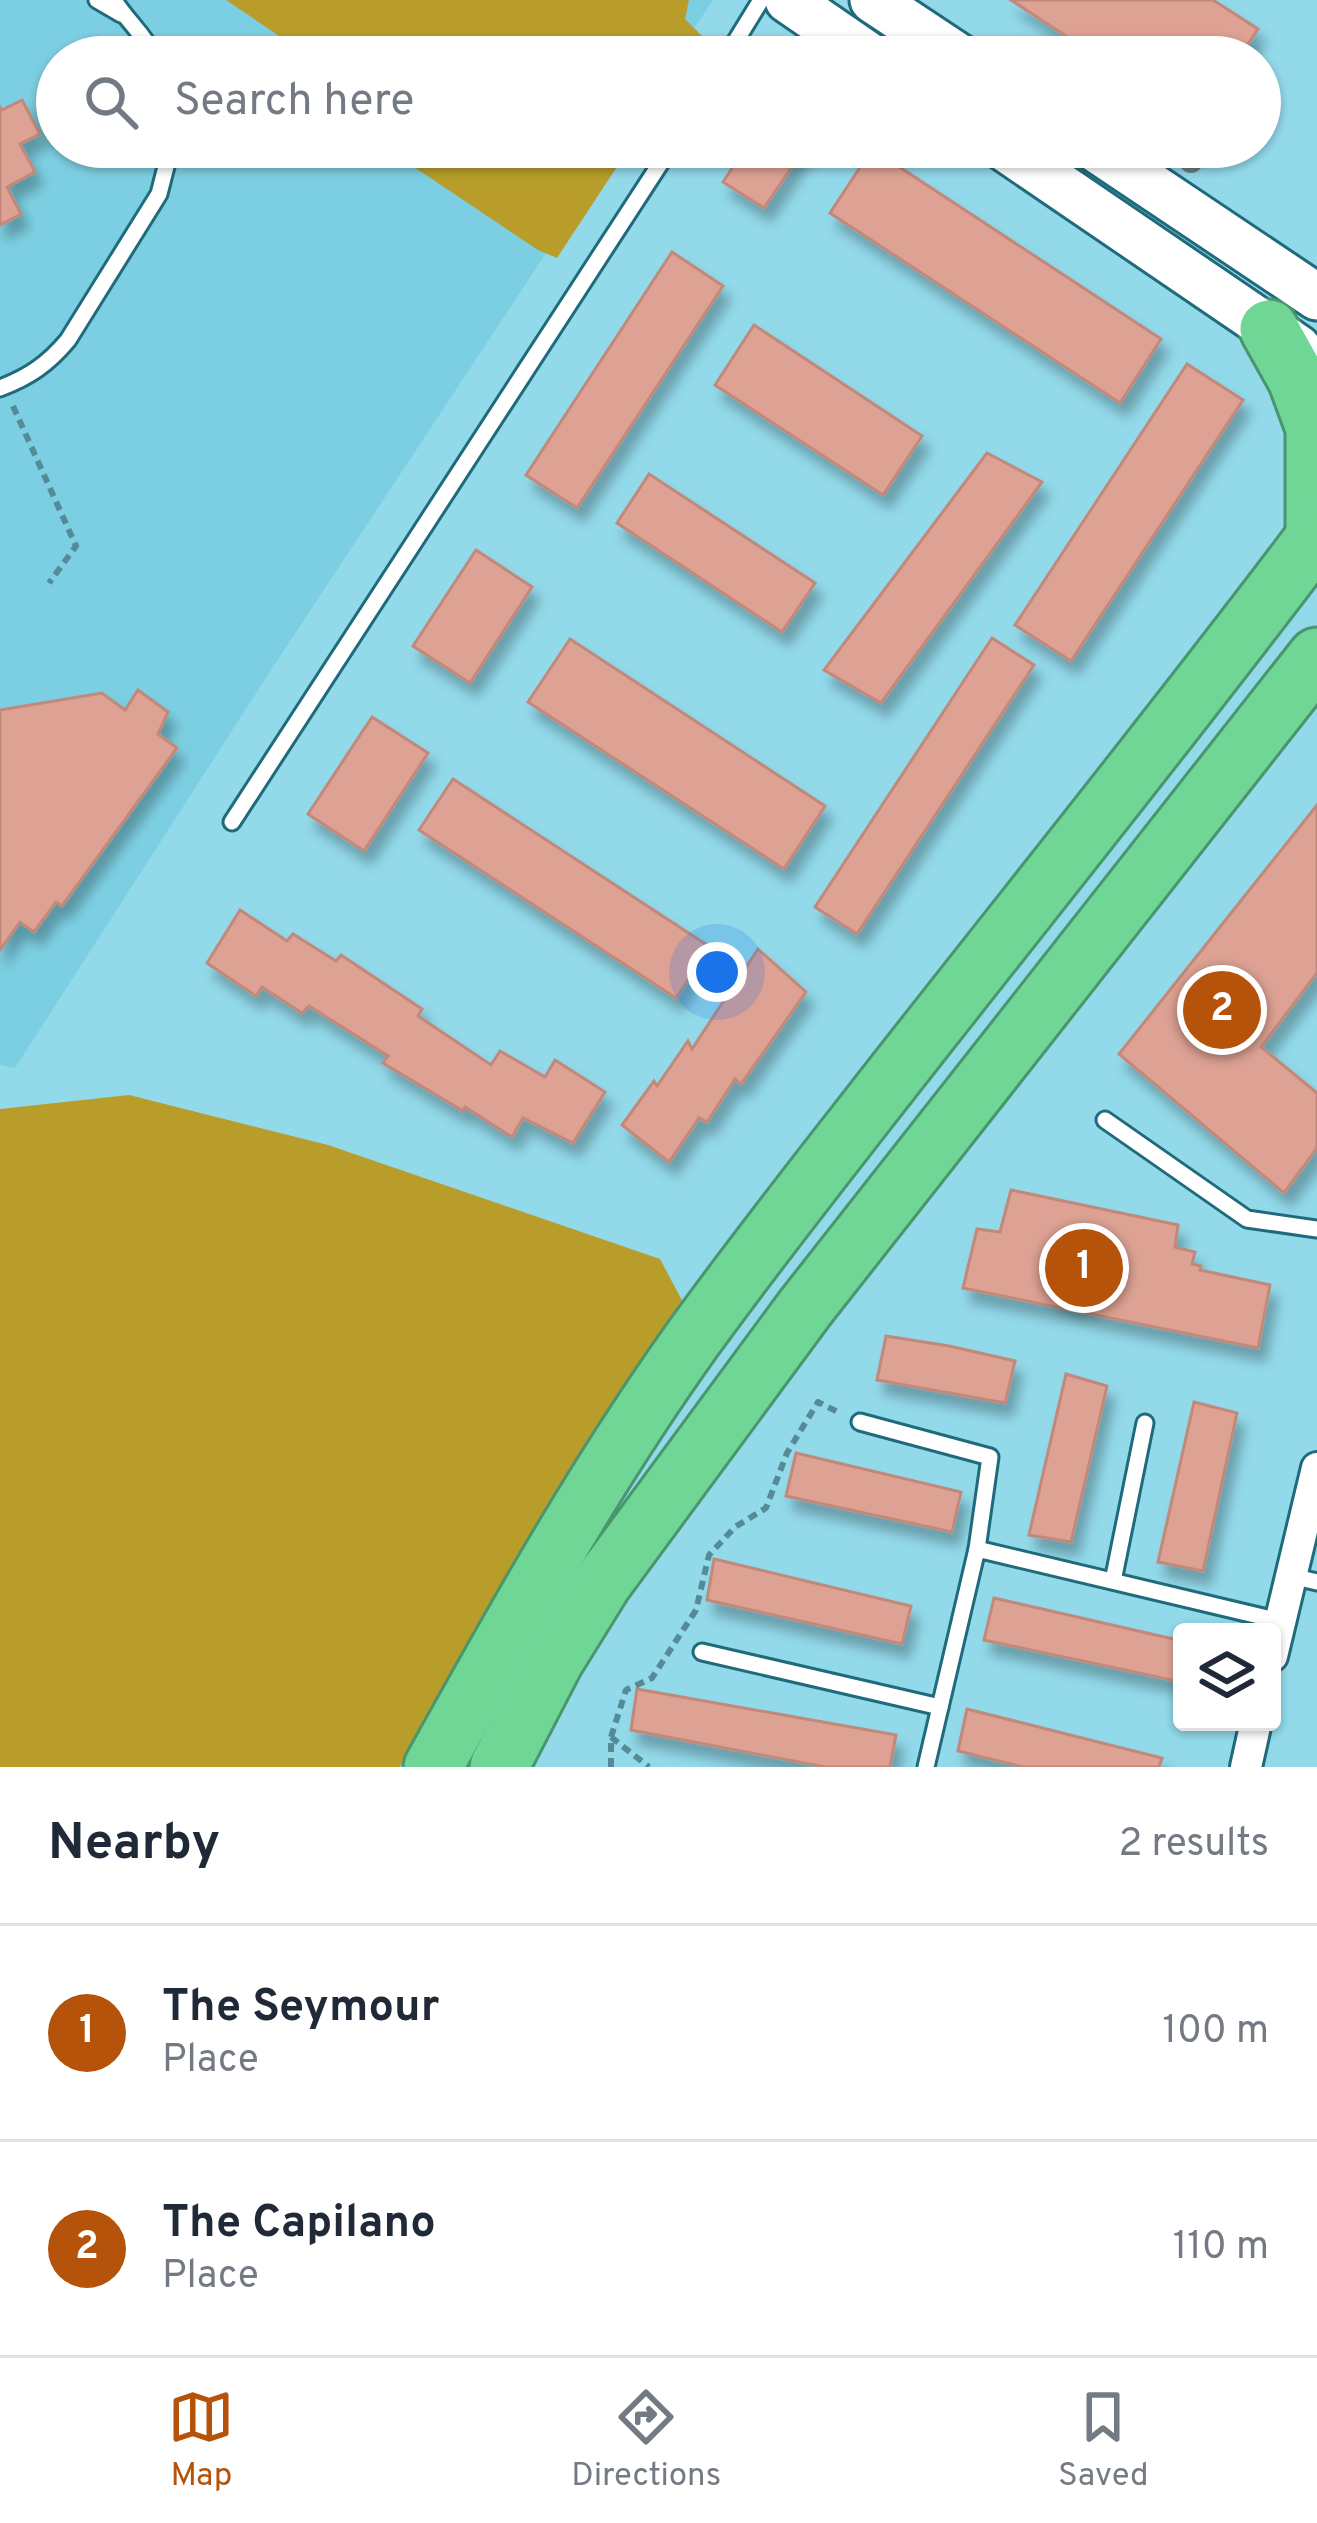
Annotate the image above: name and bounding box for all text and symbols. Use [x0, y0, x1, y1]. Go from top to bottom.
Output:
search box [36, 36, 1281, 168]
icon: search [78, 69, 144, 135]
text: Search here [174, 74, 414, 131]
your location [687, 942, 747, 1002]
pin: 2 [1183, 965, 1261, 1055]
pin: 1 [1045, 1223, 1123, 1313]
map controls [1173, 1623, 1281, 1731]
button: layers [1173, 1623, 1281, 1731]
text: Nearby [48, 1813, 220, 1878]
text: 2 results [1118, 1821, 1269, 1870]
text: The Seymour [162, 1980, 440, 2037]
text: 1 [79, 2008, 95, 2057]
text: 100 m [1162, 2008, 1269, 2057]
text: Place [162, 2037, 259, 2086]
text: The Capilano [162, 2196, 436, 2253]
text: 2 [75, 2224, 99, 2273]
text: 110 m [1173, 2224, 1269, 2273]
text: Place [162, 2253, 259, 2302]
tab: Map [168, 2384, 234, 2498]
tab: Directions [571, 2384, 721, 2498]
tab: Saved [1058, 2384, 1149, 2498]

